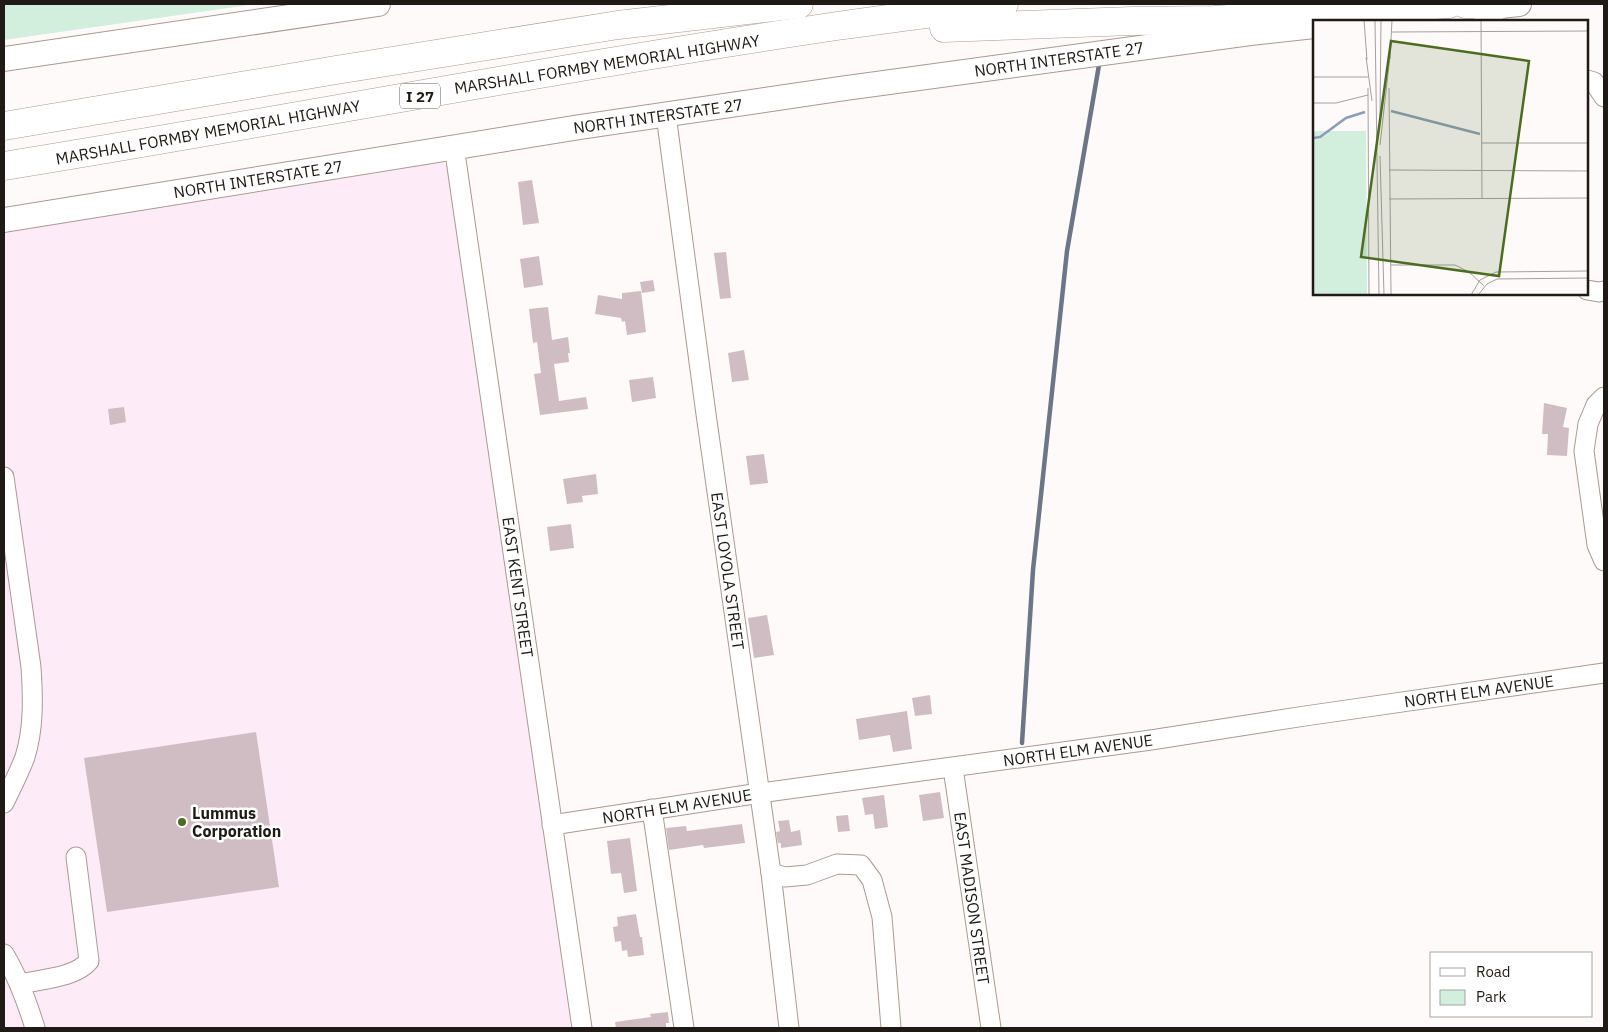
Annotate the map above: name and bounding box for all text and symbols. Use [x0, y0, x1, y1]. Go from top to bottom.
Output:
inset map [1313, 20, 1588, 295]
street label: MARSHALL FORMBY MEMORIAL HIGHWAY [453, 30, 762, 98]
street label: NORTH INTERSTATE 27 [973, 37, 1145, 81]
road number: I 27 [400, 84, 440, 108]
street label: NORTH INTERSTATE 27 [572, 94, 744, 138]
street label: MARSHALL FORMBY MEMORIAL HIGHWAY [54, 95, 362, 169]
street label: NORTH INTERSTATE 27 [172, 156, 344, 202]
street label: EAST LOYOLA STREET [707, 491, 749, 651]
street label: EAST KENT STREET [498, 515, 538, 659]
street label: NORTH ELM AVENUE [1403, 671, 1555, 711]
street label: NORTH ELM AVENUE [1002, 730, 1154, 770]
street label: NORTH ELM AVENUE [601, 784, 753, 828]
place label: Lummus Corporation [192, 803, 281, 841]
street label: EAST MADISON STREET [950, 810, 994, 986]
marker: Lummus Corporation [176, 816, 188, 828]
legend [1430, 952, 1593, 1017]
text: Road [1476, 962, 1511, 981]
text: Park [1476, 987, 1506, 1006]

